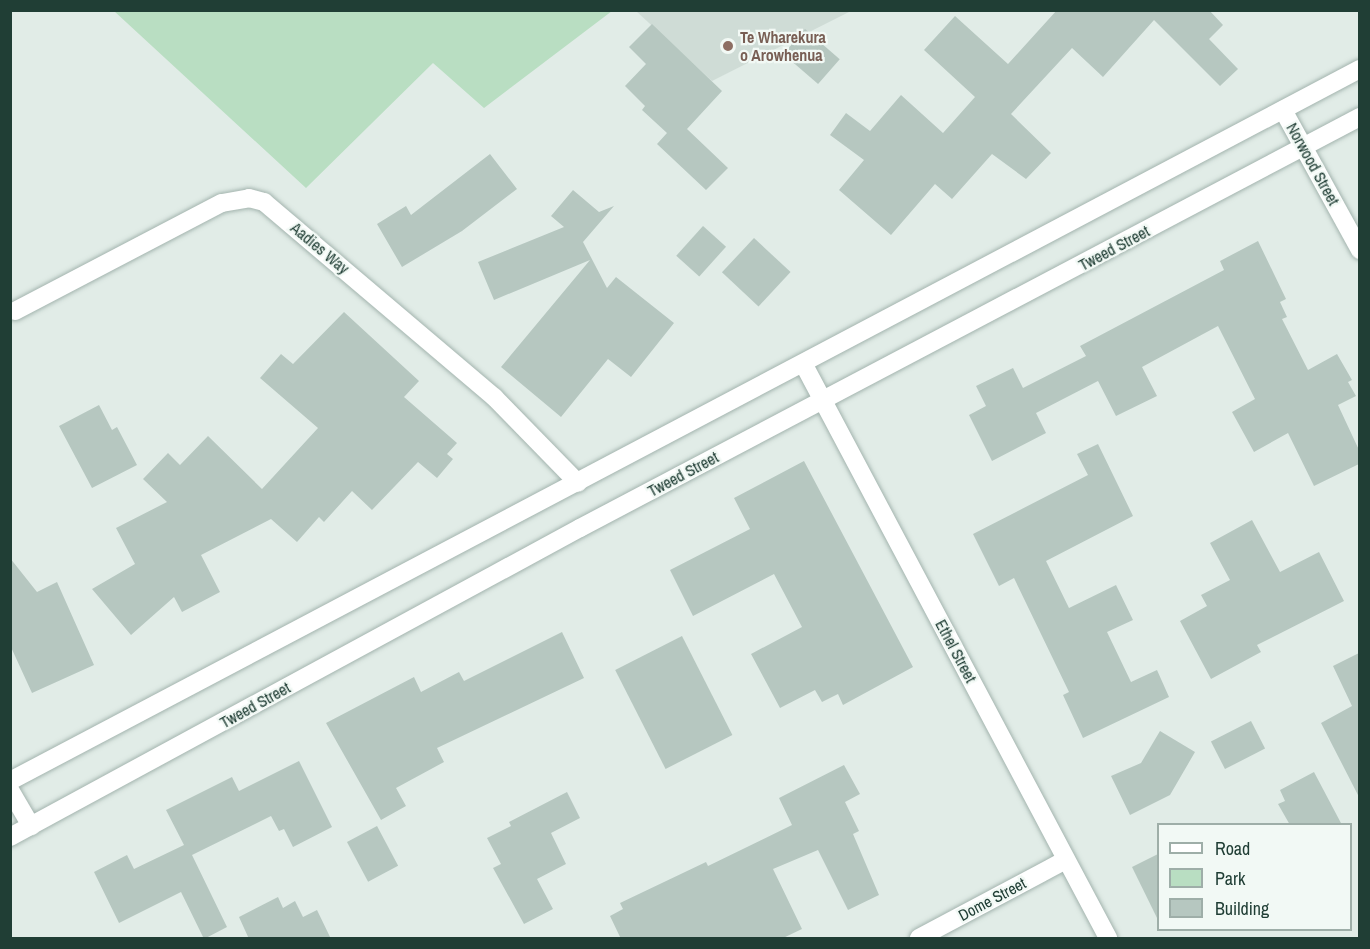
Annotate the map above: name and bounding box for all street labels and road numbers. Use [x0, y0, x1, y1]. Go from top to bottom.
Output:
street label: Norwood Street [1283, 119, 1343, 209]
street label: Aadies Way [287, 218, 353, 278]
street label: Tweed Street [1075, 221, 1153, 275]
street label: Tweed Street [644, 447, 722, 501]
street label: Ethel Street [931, 616, 981, 686]
street label: Tweed Street [217, 678, 293, 732]
street label: Dome Street [955, 873, 1029, 925]

